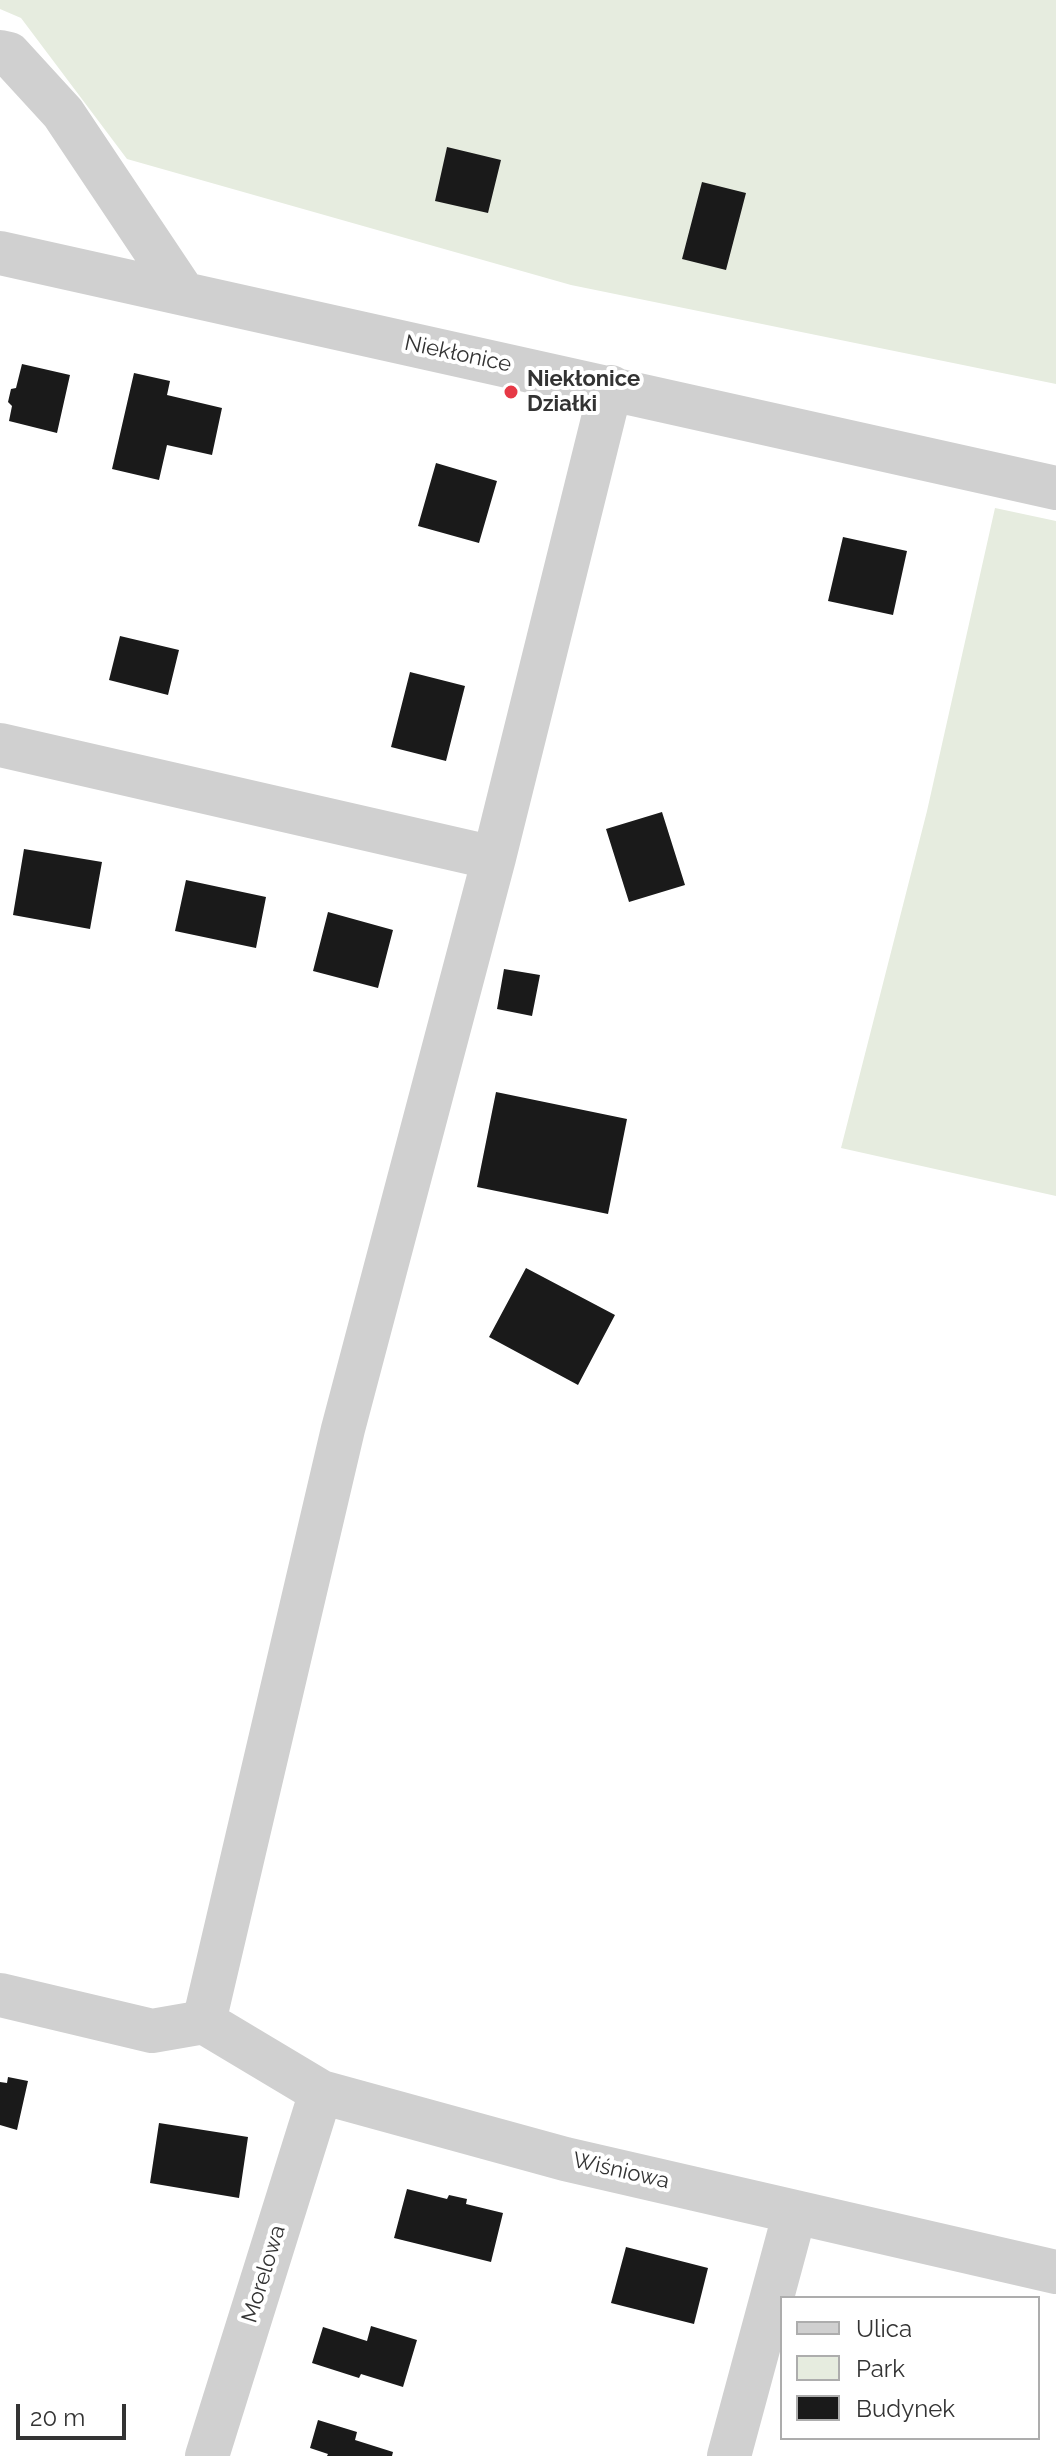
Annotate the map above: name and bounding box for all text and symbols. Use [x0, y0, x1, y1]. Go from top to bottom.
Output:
street label: Niekłonice [402, 330, 514, 378]
place label: Niekłonice Działki [527, 366, 640, 418]
marker: Niekłonice Działki [502, 383, 520, 401]
street label: Wiśniowa [570, 2147, 672, 2195]
street label: Morelowa [237, 2222, 291, 2326]
legend [780, 2296, 1040, 2440]
text: Ulica [856, 2314, 912, 2343]
text: Park [856, 2354, 905, 2383]
scale bar [20, 2388, 130, 2438]
text: Budynek [856, 2394, 955, 2423]
text: 20 m [30, 2403, 85, 2432]

